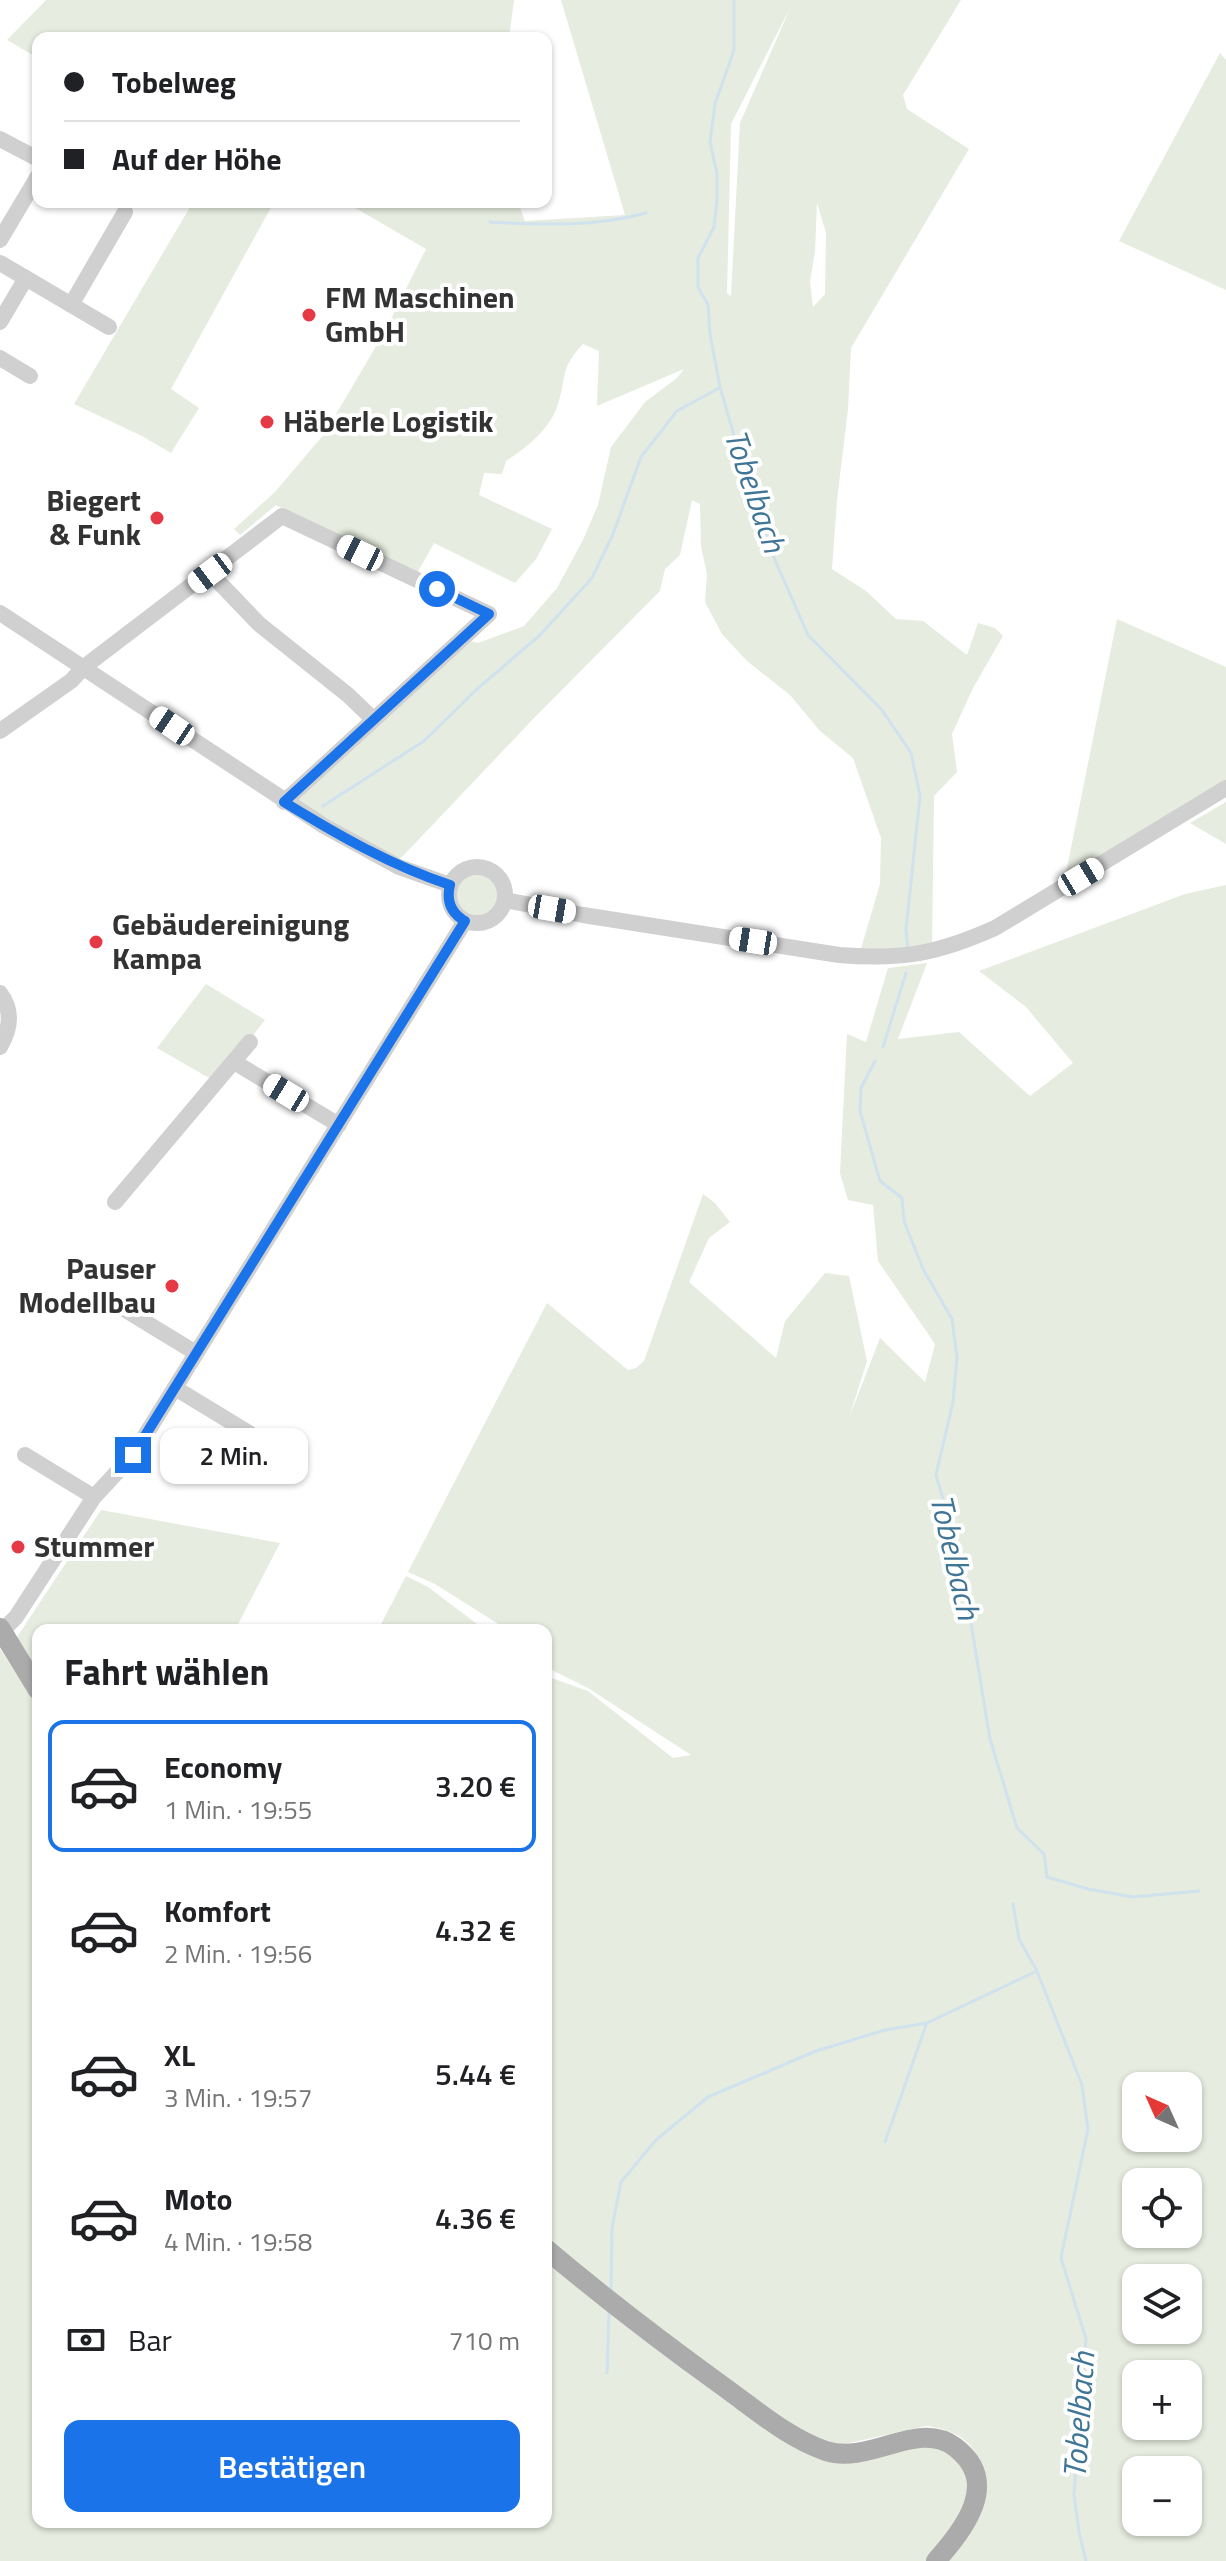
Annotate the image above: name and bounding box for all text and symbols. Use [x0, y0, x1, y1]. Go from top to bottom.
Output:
text: Tobelweg [112, 59, 236, 105]
text: Auf der Höhe [112, 136, 281, 182]
place label: FM Maschinen GmbH [325, 274, 515, 354]
marker: FM Maschinen GmbH [300, 306, 318, 324]
place label: Häberle Logistik [283, 398, 494, 444]
marker: Häberle Logistik [258, 413, 276, 431]
water label: Tobelbach [713, 423, 800, 559]
place label: Biegert & Funk [46, 477, 142, 557]
marker: Biegert & Funk [148, 509, 166, 527]
car [333, 532, 387, 574]
car [184, 549, 236, 597]
route start [419, 571, 455, 607]
car [145, 703, 199, 749]
car [1054, 854, 1108, 900]
car [526, 893, 578, 925]
place label: Gebäudereinigung Kampa [112, 901, 349, 981]
car [727, 925, 779, 957]
marker: Gebäudereinigung Kampa [87, 933, 105, 951]
car [259, 1070, 313, 1116]
place label: Pauser Modellbau [18, 1245, 156, 1325]
marker: Pauser Modellbau [163, 1277, 181, 1295]
callout: 2 Min. [161, 1427, 309, 1483]
text: 2 Min. [199, 1436, 269, 1475]
route end [115, 1437, 151, 1473]
water label: Tobelbach [918, 1490, 994, 1625]
place label: Stummer [34, 1523, 154, 1569]
marker: Stummer [9, 1538, 27, 1556]
text: Fahrt wählen [64, 1644, 269, 1699]
text: Economy [164, 1744, 282, 1790]
icon: car [68, 1750, 140, 1822]
text: 3.20 € [435, 1763, 516, 1809]
text: 1 Min. · 19:55 [164, 1790, 312, 1829]
text: Komfort [164, 1888, 271, 1934]
icon: car [68, 1894, 140, 1966]
text: 4.32 € [435, 1907, 516, 1953]
text: 2 Min. · 19:56 [164, 1934, 312, 1973]
text: XL [164, 2032, 195, 2078]
icon: car [68, 2038, 140, 2110]
text: 5.44 € [435, 2051, 516, 2097]
north arrow [1122, 2072, 1202, 2152]
map controls [1122, 2072, 1202, 2536]
text: 3 Min. · 19:57 [164, 2078, 312, 2117]
button: locate [1122, 2168, 1202, 2248]
text: Moto [164, 2176, 232, 2222]
icon: car [68, 2182, 140, 2254]
text: 4.36 € [435, 2195, 516, 2241]
text: 4 Min. · 19:58 [164, 2222, 312, 2261]
button: layers [1122, 2264, 1202, 2344]
text: Bar [128, 2317, 172, 2363]
icon: cash [64, 2318, 108, 2362]
text: 710 m [449, 2321, 520, 2360]
water label: Tobelbach [1050, 2349, 1106, 2480]
button: + [1122, 2360, 1202, 2440]
button: Bestätigen [64, 2420, 520, 2512]
button: − [1122, 2456, 1202, 2536]

